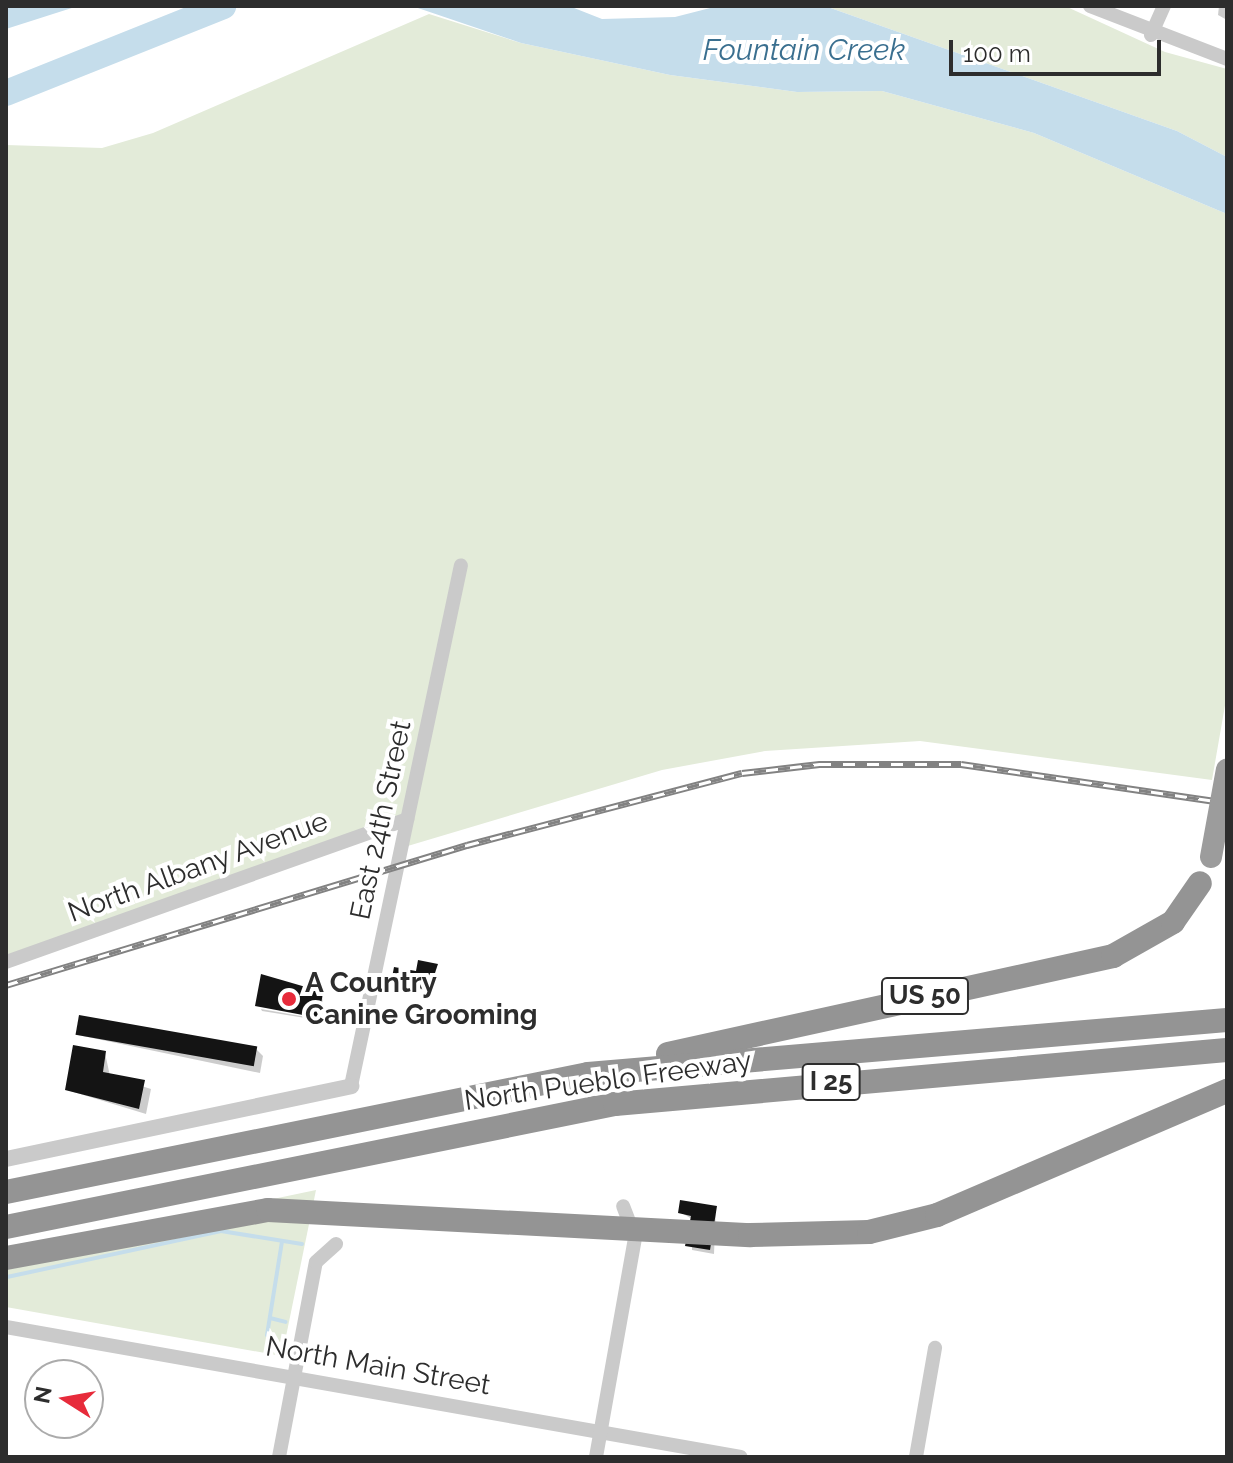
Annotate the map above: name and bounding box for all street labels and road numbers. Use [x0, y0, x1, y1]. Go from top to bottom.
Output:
street label: East 24th Street [344, 717, 418, 923]
street label: North Albany Avenue [62, 804, 334, 930]
road number: US 50 [879, 974, 971, 1018]
street label: North Pueblo Freeway [462, 1044, 754, 1118]
road number: I 25 [801, 1060, 861, 1104]
street label: North Main Street [263, 1330, 493, 1402]

